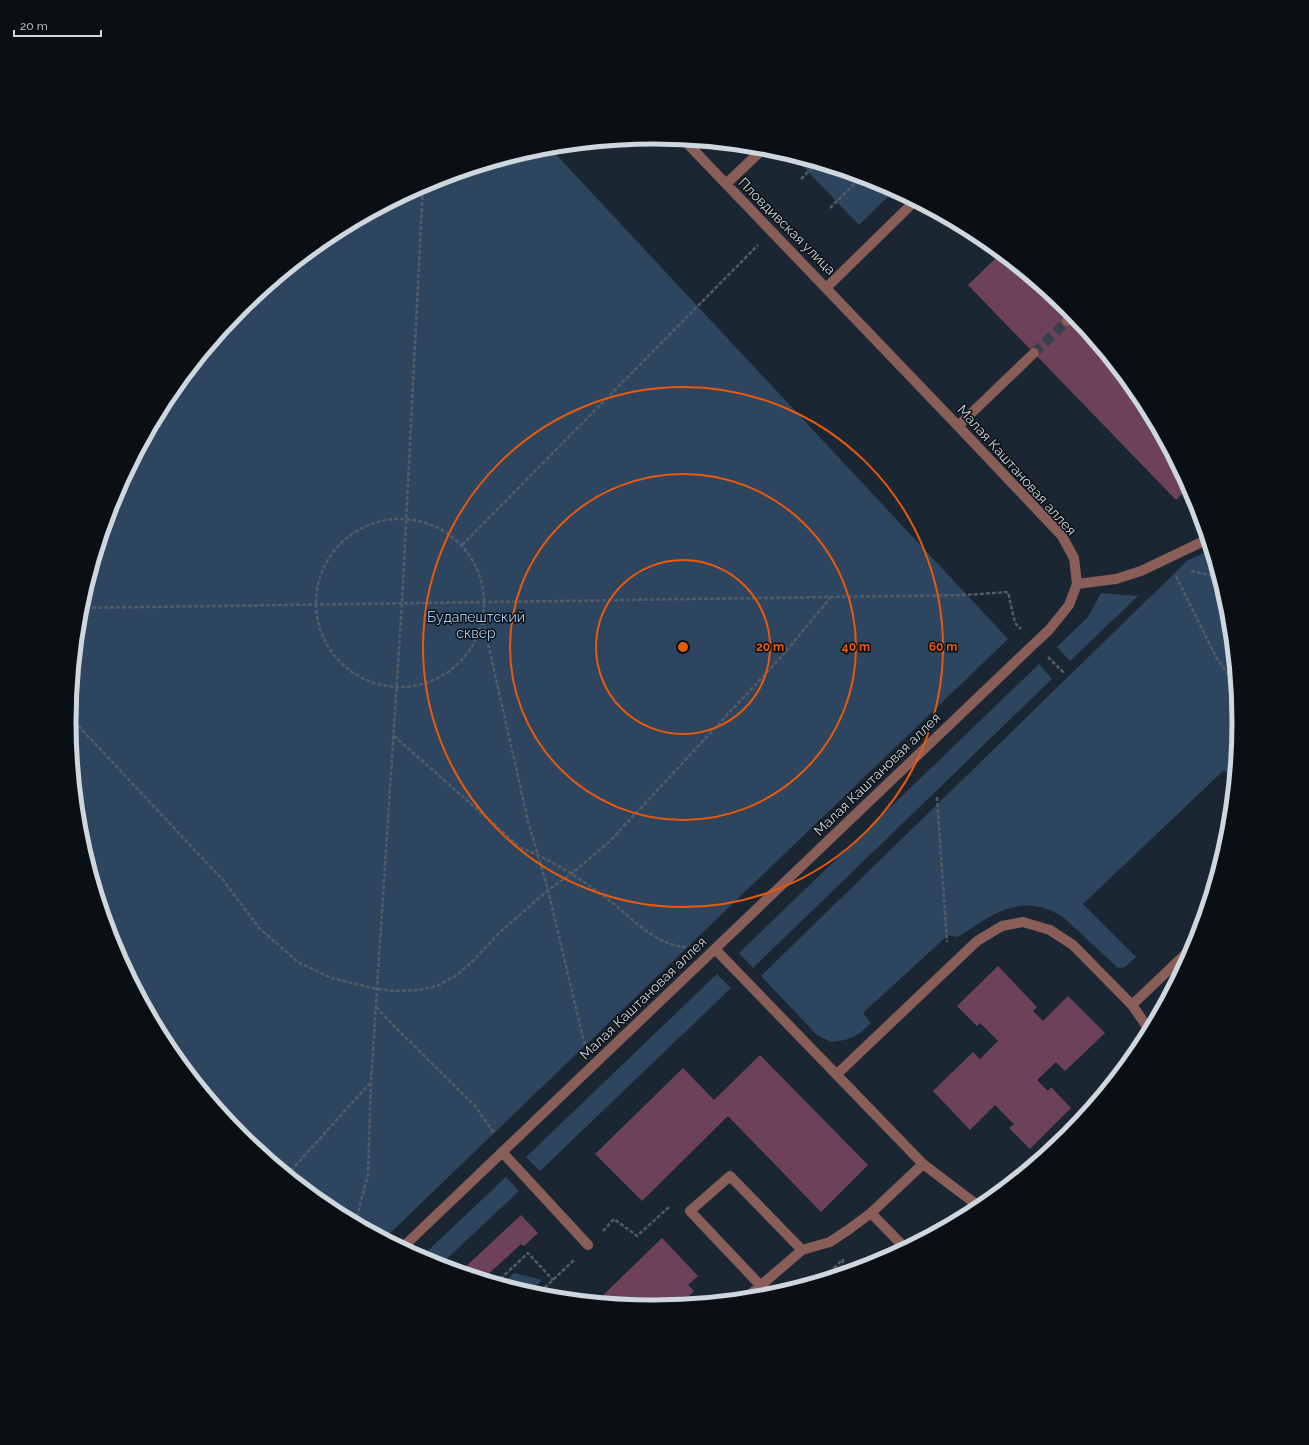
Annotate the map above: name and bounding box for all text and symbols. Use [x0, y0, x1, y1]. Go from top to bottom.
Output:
scale bar [14, 12, 101, 38]
text: 20 m [20, 19, 48, 33]
street label: Пловдивская улица [735, 174, 839, 278]
street label: Малая Каштановая аллея [954, 402, 1080, 538]
park label: Будапештский сквер [427, 609, 525, 641]
centre of rings [676, 640, 690, 654]
text: 20 m [756, 640, 784, 654]
text: 40 m [842, 640, 870, 654]
text: 60 m [929, 640, 957, 654]
street label: Малая Каштановая аллея [810, 709, 944, 839]
street label: Малая Каштановая аллея [576, 933, 710, 1063]

